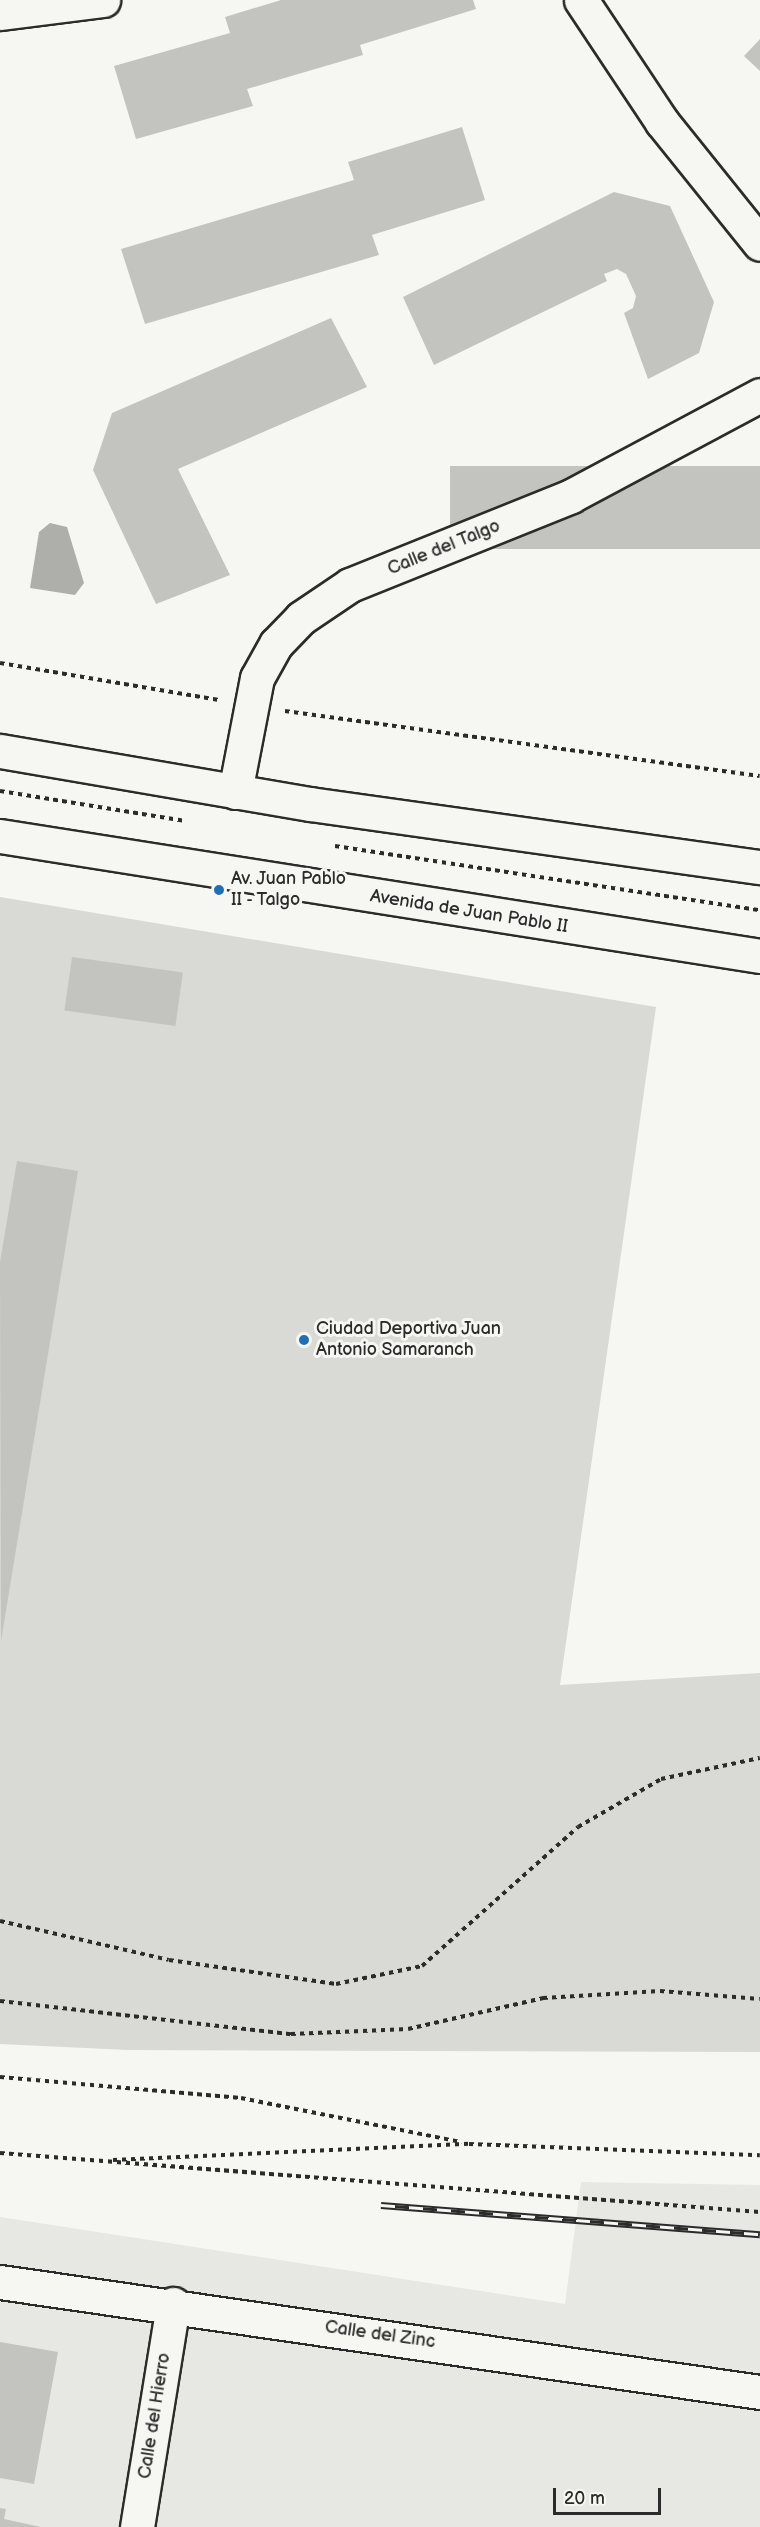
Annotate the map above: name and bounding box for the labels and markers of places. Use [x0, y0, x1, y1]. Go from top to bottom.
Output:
place label: Av. Juan Pablo II - Talgo [231, 869, 347, 912]
marker: Av. Juan Pablo II - Talgo [212, 883, 226, 897]
place label: Ciudad Deportiva Juan Antonio Samaranch [316, 1319, 502, 1362]
marker: Ciudad Deportiva Juan Antonio Samaranch [297, 1333, 311, 1347]

